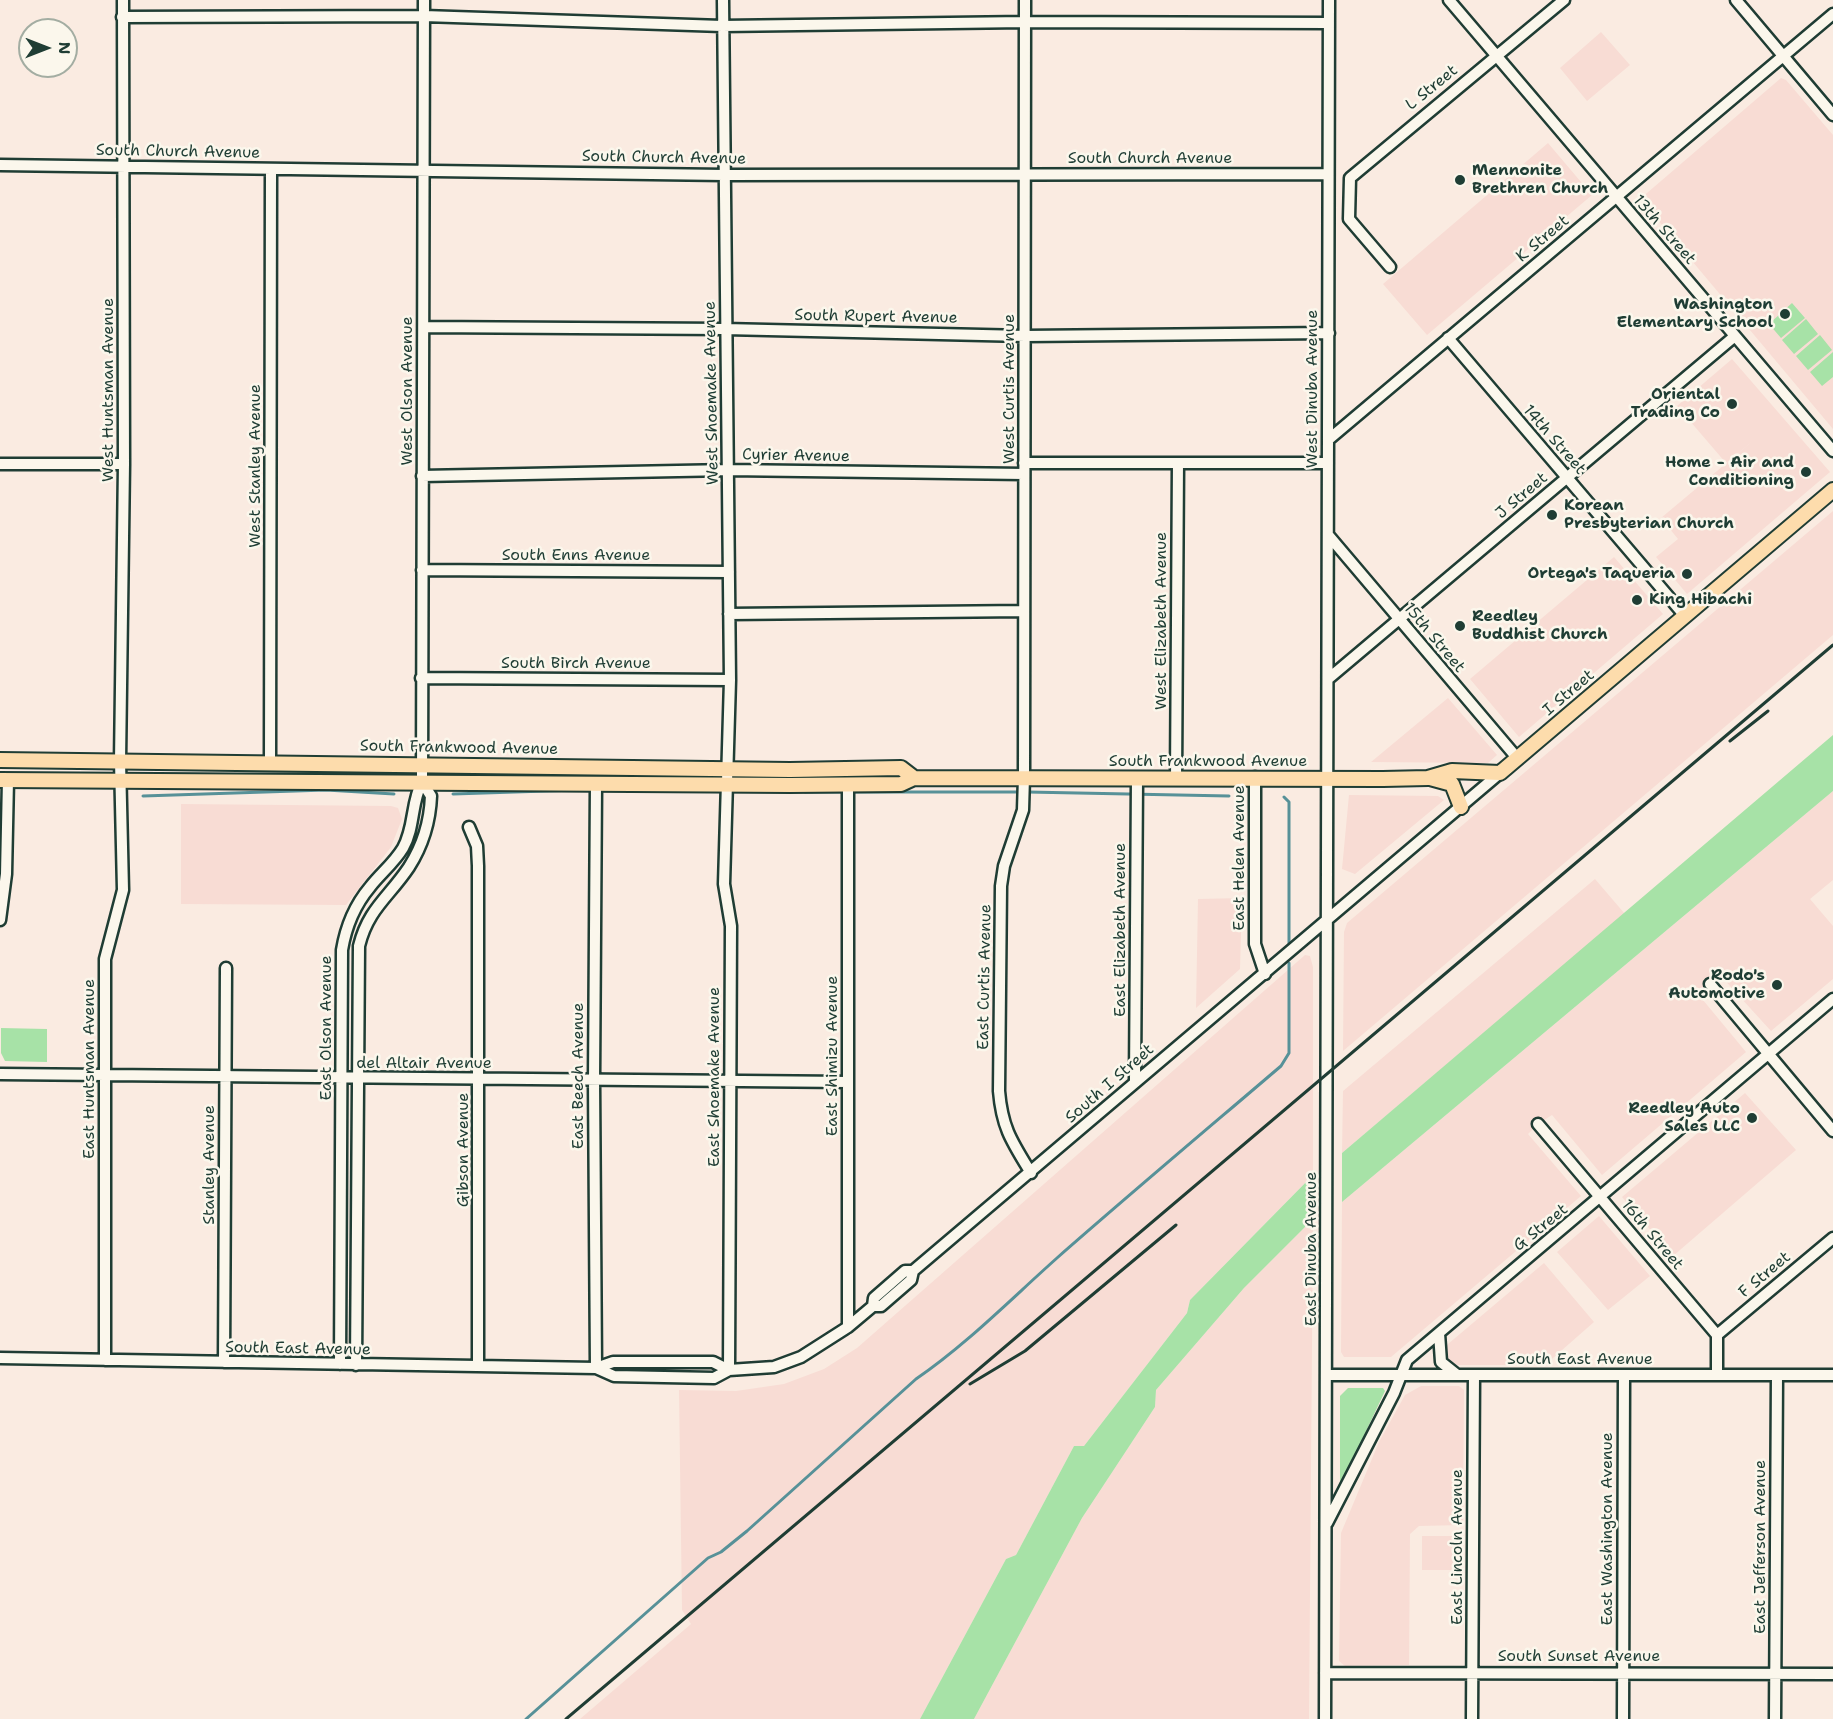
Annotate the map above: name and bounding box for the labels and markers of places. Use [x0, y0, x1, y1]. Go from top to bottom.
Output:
place label: Mennonite Brethren Church [1472, 161, 1608, 199]
marker: Mennonite Brethren Church [1453, 173, 1467, 187]
place label: Washington Elementary School [1617, 295, 1773, 333]
marker: Washington Elementary School [1778, 307, 1792, 321]
place label: Oriental Trading Co [1631, 385, 1720, 423]
marker: Oriental Trading Co [1725, 397, 1739, 411]
place label: Home - Air and Conditioning [1665, 453, 1794, 491]
marker: Home - Air and Conditioning [1799, 465, 1813, 479]
place label: Korean Presbyterian Church [1564, 496, 1734, 534]
marker: Korean Presbyterian Church [1545, 508, 1559, 522]
place label: Ortega's Taqueria [1527, 564, 1675, 584]
marker: Ortega's Taqueria [1680, 567, 1694, 581]
place label: King Hibachi [1649, 590, 1752, 610]
marker: King Hibachi [1630, 593, 1644, 607]
place label: Reedley Buddhist Church [1472, 607, 1608, 645]
marker: Reedley Buddhist Church [1453, 619, 1467, 633]
place label: Rodo's Automotive [1668, 966, 1765, 1004]
marker: Rodo's Automotive [1770, 978, 1784, 992]
place label: Reedley Auto Sales LLC [1628, 1099, 1740, 1137]
marker: Reedley Auto Sales LLC [1745, 1111, 1759, 1125]

